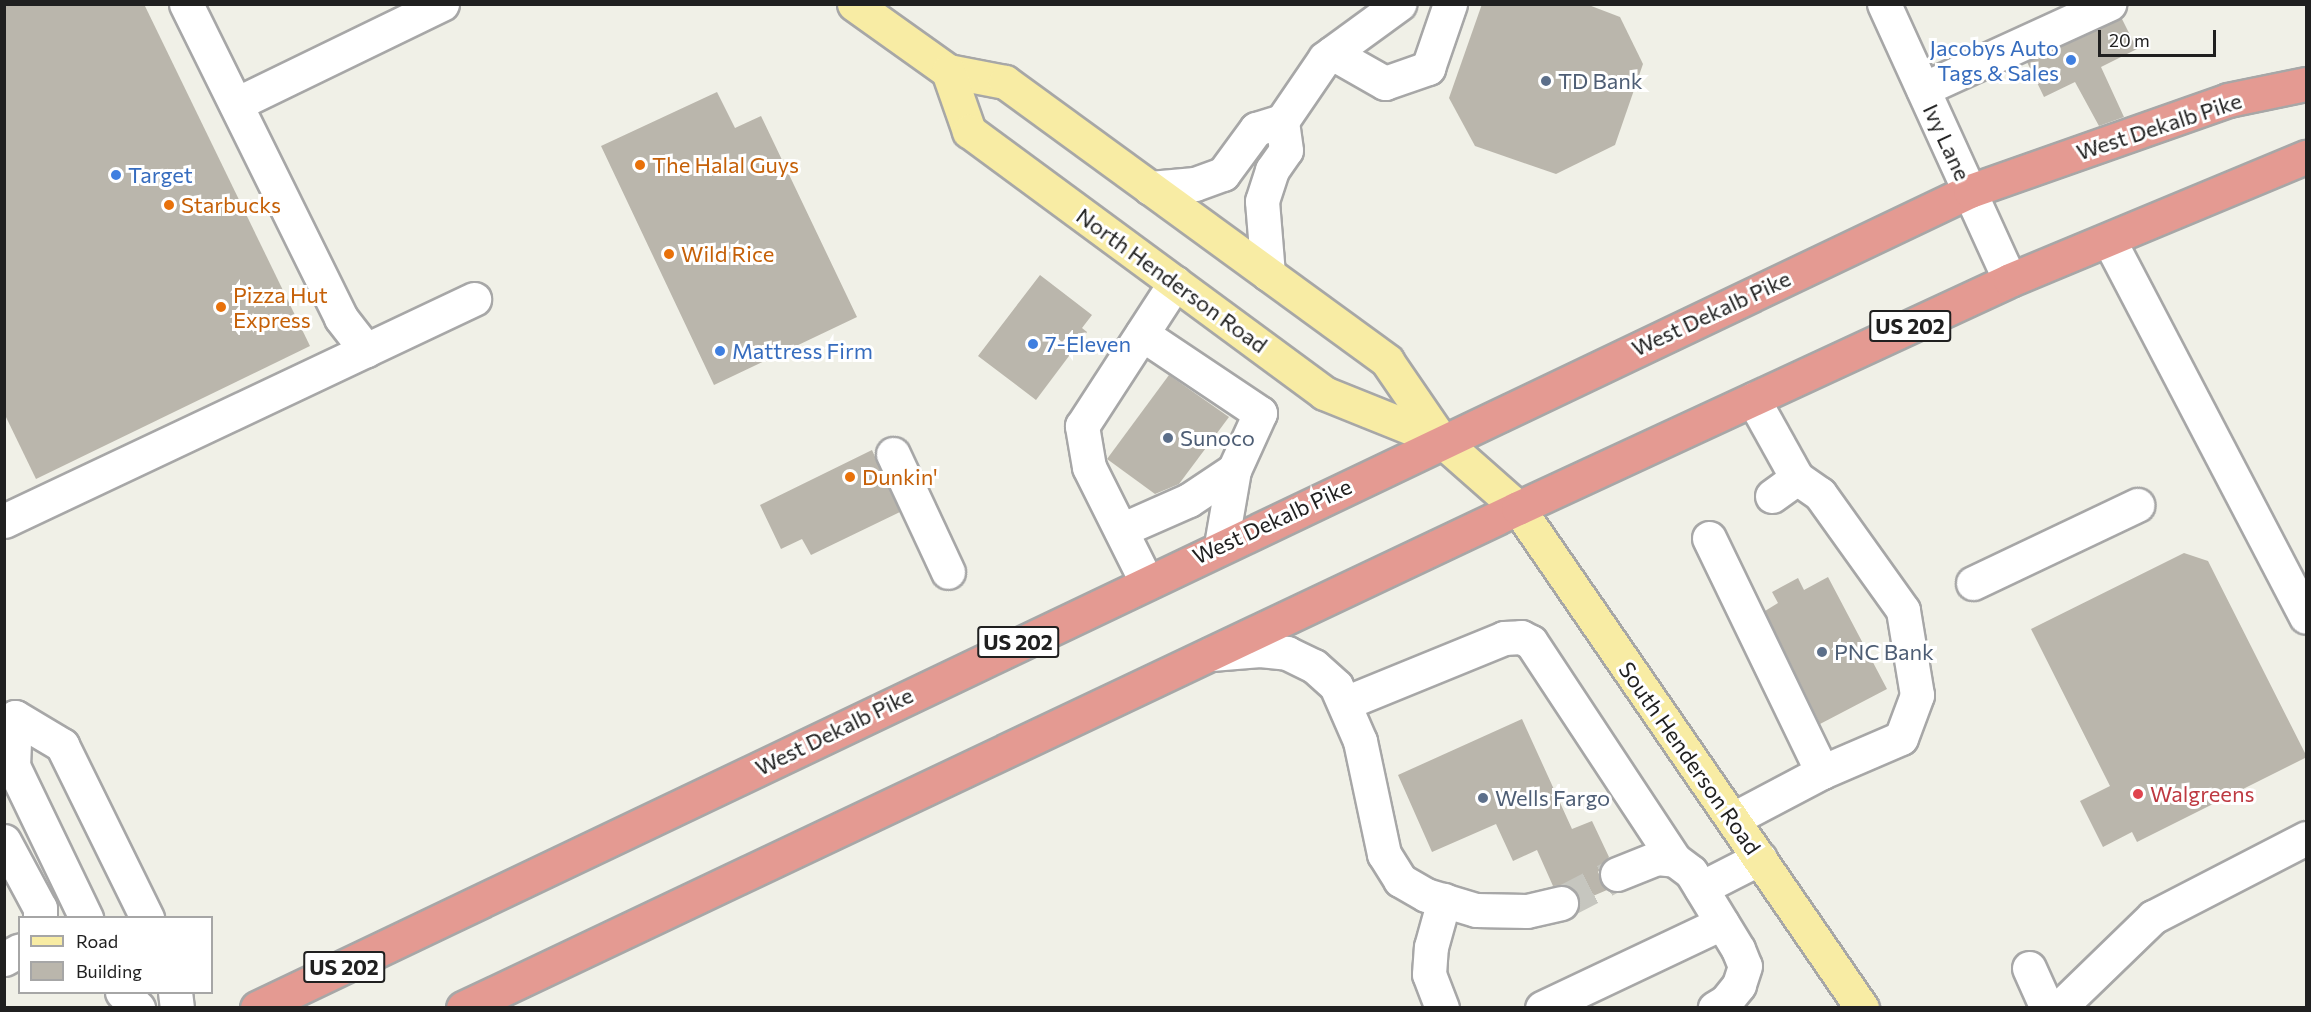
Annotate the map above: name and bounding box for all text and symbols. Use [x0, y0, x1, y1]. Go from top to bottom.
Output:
scale bar [2101, 18, 2220, 56]
text: 20 m [2109, 29, 2150, 51]
place label: Jacobys Auto Tags & Sales [1930, 34, 2059, 86]
marker: Jacobys Auto Tags & Sales [2064, 53, 2078, 67]
place label: TD Bank [1558, 68, 1643, 94]
marker: TD Bank [1539, 74, 1553, 88]
street label: West Dekalb Pike [2073, 87, 2245, 165]
street label: Ivy Lane [1918, 100, 1976, 184]
place label: The Halal Guys [652, 152, 799, 178]
marker: The Halal Guys [633, 158, 647, 172]
place label: Target [128, 162, 193, 188]
marker: Target [109, 168, 123, 182]
place label: Starbucks [181, 192, 281, 218]
marker: Starbucks [162, 198, 176, 212]
street label: North Henderson Road [1072, 202, 1272, 358]
place label: Wild Rice [681, 241, 774, 267]
marker: Wild Rice [662, 247, 676, 261]
street label: West Dekalb Pike [1627, 265, 1795, 361]
place label: Pizza Hut Express [233, 281, 328, 332]
marker: Pizza Hut Express [214, 300, 228, 314]
road number: US 202 [1868, 308, 1952, 344]
place label: 7-Eleven [1045, 331, 1131, 357]
marker: 7-Eleven [1026, 337, 1040, 351]
place label: Mattress Firm [732, 338, 873, 364]
marker: Mattress Firm [713, 344, 727, 358]
place label: Sunoco [1180, 425, 1255, 451]
marker: Sunoco [1161, 431, 1175, 445]
place label: Dunkin' [862, 464, 938, 490]
marker: Dunkin' [843, 470, 857, 484]
street label: West Dekalb Pike [1188, 473, 1356, 569]
road number: US 202 [976, 624, 1060, 660]
place label: PNC Bank [1834, 639, 1934, 665]
marker: PNC Bank [1815, 645, 1829, 659]
street label: South Henderson Road [1614, 657, 1766, 859]
street label: West Dekalb Pike [751, 681, 917, 781]
place label: Walgreens [2150, 781, 2255, 807]
place label: Wells Fargo [1495, 785, 1610, 811]
marker: Walgreens [2131, 787, 2145, 801]
marker: Wells Fargo [1476, 791, 1490, 805]
legend [18, 916, 213, 994]
text: Road [76, 930, 118, 952]
road number: US 202 [302, 949, 386, 985]
text: Building [76, 960, 142, 982]

